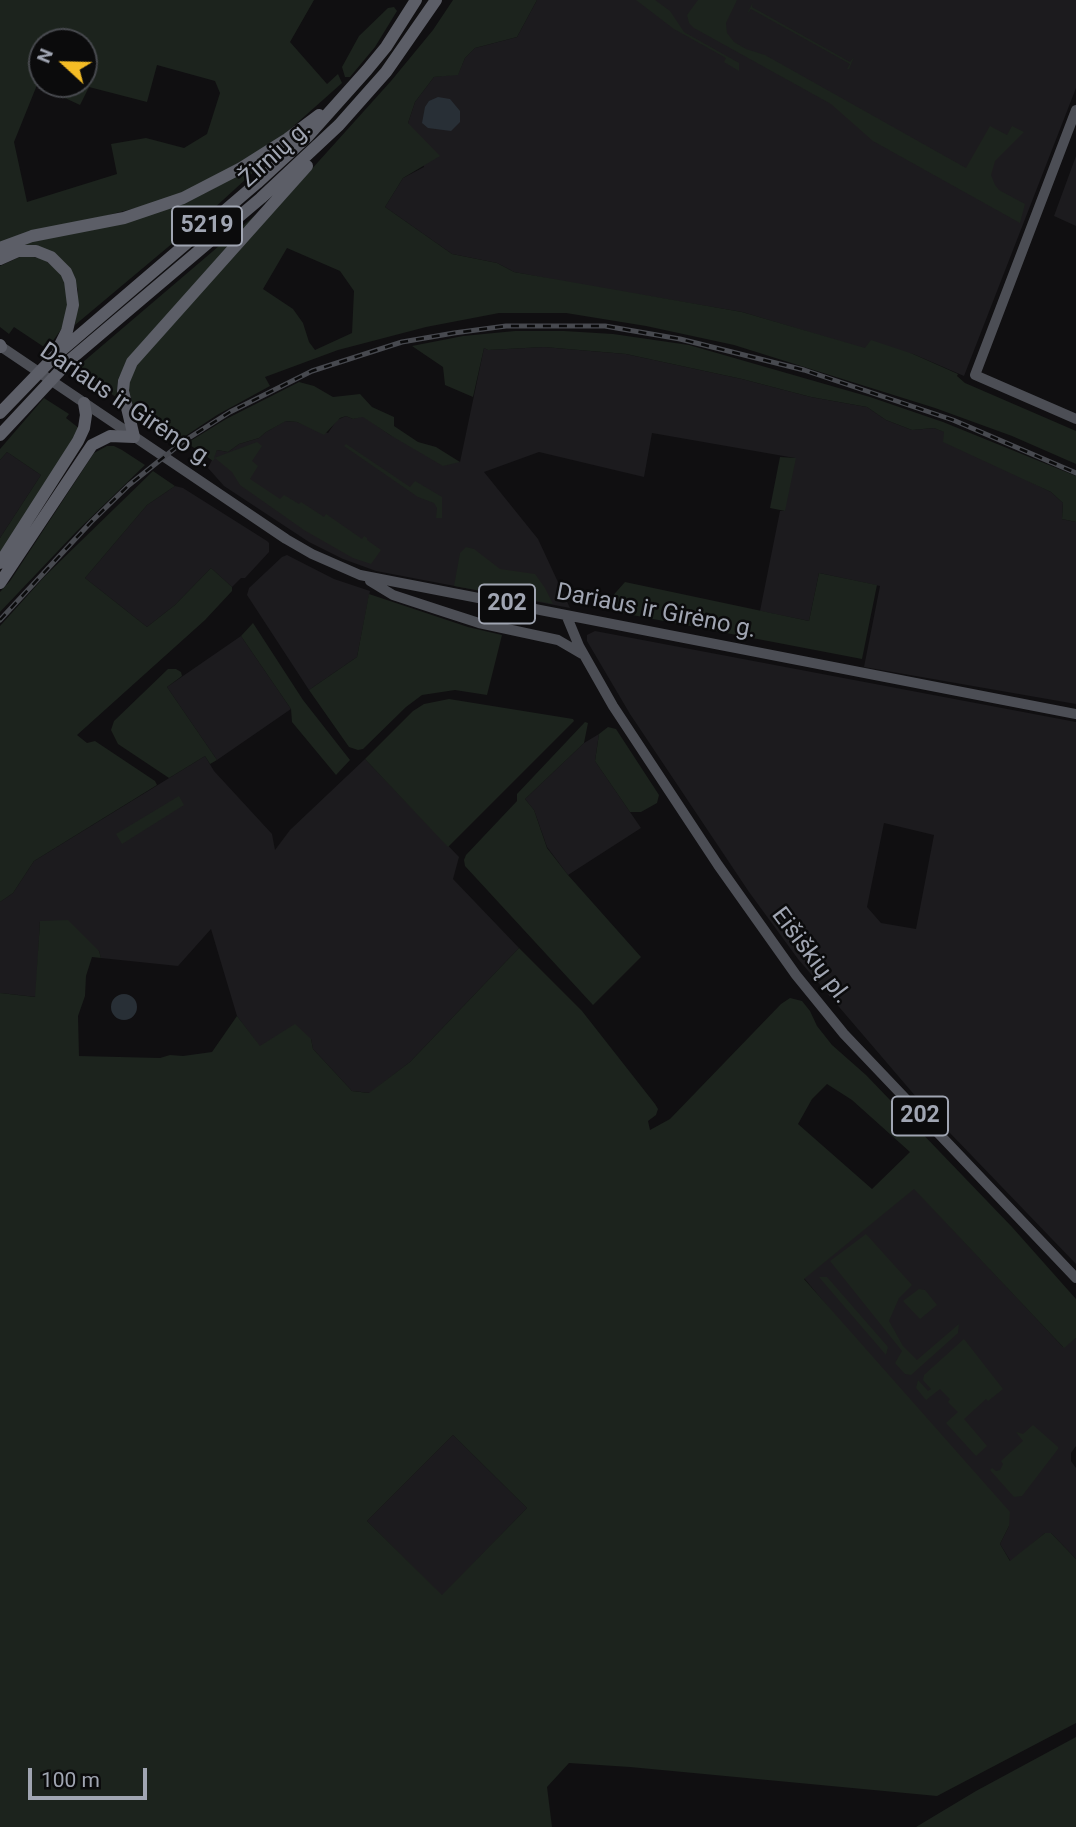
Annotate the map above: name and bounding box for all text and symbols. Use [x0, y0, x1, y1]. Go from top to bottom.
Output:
north arrow [28, 28, 98, 98]
text: N [32, 45, 58, 66]
street label: Žirnių g. [234, 115, 318, 195]
road number: 5219 [172, 206, 242, 246]
street label: Dariaus ir Girėno g. [34, 337, 218, 475]
street label: Dariaus ir Girėno g. [554, 579, 758, 645]
road number: 202 [479, 584, 535, 624]
street label: Eišiškių pl. [765, 902, 855, 1010]
road number: 202 [892, 1096, 948, 1135]
scale bar [32, 1754, 150, 1798]
text: 100 m [41, 1768, 100, 1792]

